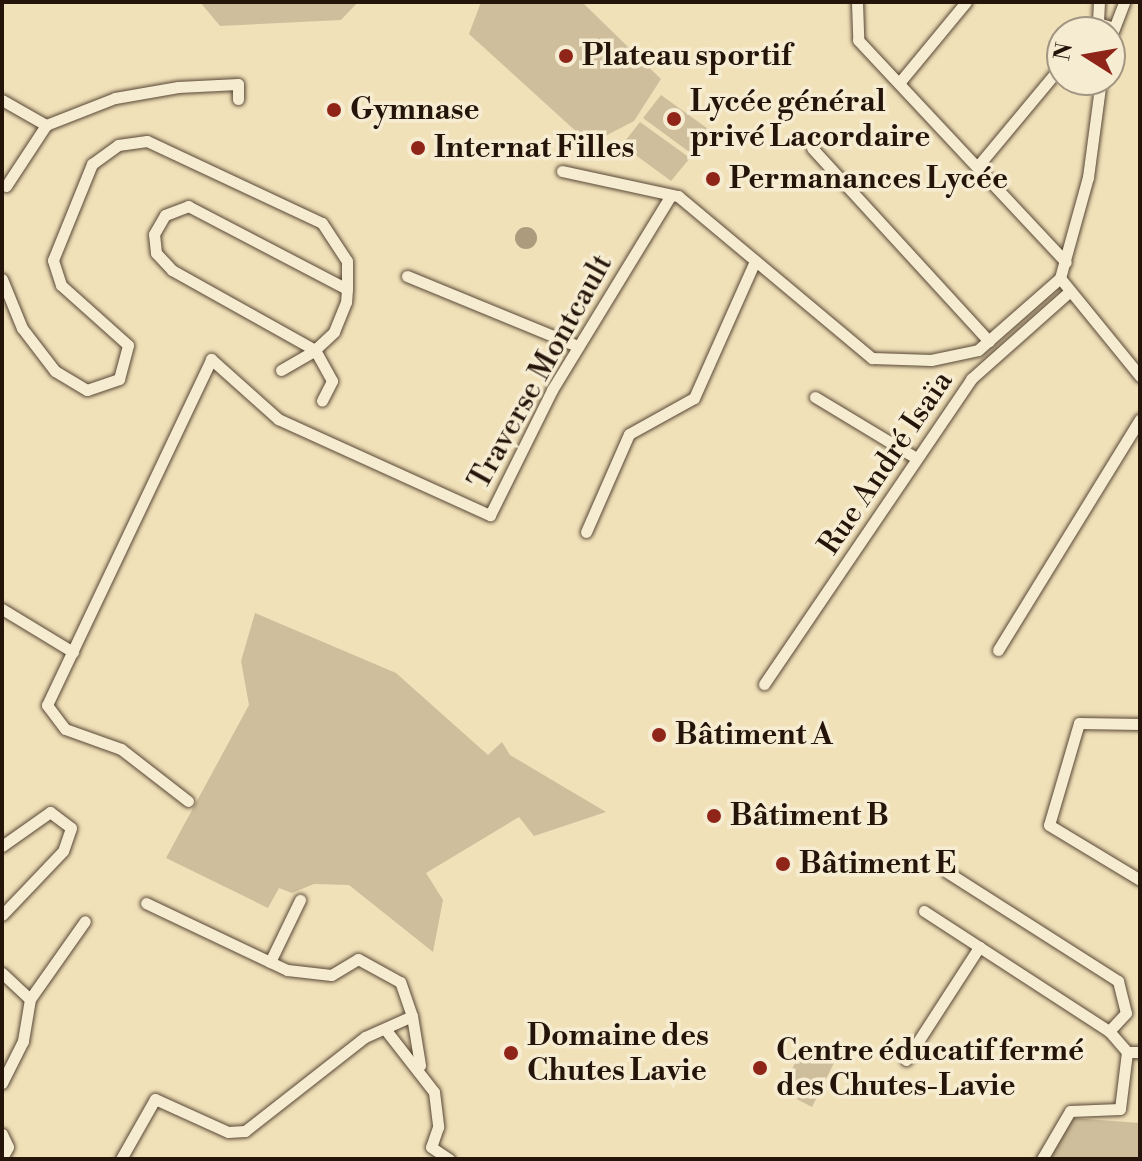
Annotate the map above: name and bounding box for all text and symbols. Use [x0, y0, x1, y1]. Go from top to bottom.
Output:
north arrow [1046, 16, 1126, 96]
place label: Plateau sportif [582, 38, 791, 74]
text: N [1049, 41, 1079, 63]
marker: Plateau sportif [557, 47, 575, 65]
place label: Lycée général privé Lacordaire [690, 84, 930, 154]
place label: Gymnase [350, 92, 480, 128]
marker: Gymnase [325, 101, 343, 119]
marker: Lycée général privé Lacordaire [665, 110, 683, 128]
place label: Internat Filles [434, 130, 634, 166]
marker: Internat Filles [409, 139, 427, 157]
place label: Permanances Lycée [729, 161, 1008, 197]
marker: Permanances Lycée [704, 170, 722, 188]
street label: Traverse Montcault [461, 248, 621, 496]
street label: Rue André Isaïa [811, 364, 961, 562]
place label: Bâtiment A [675, 717, 833, 753]
marker: Bâtiment A [650, 726, 668, 744]
place label: Bâtiment B [730, 798, 889, 834]
marker: Bâtiment B [705, 807, 723, 825]
place label: Bâtiment E [799, 846, 956, 882]
marker: Bâtiment E [774, 855, 792, 873]
place label: Domaine des Chutes Lavie [527, 1018, 709, 1088]
place label: Centre éducatif fermé des Chutes-Lavie [776, 1033, 1084, 1104]
marker: Domaine des Chutes Lavie [502, 1044, 520, 1062]
marker: Centre éducatif fermé des Chutes-Lavie [751, 1059, 769, 1077]

